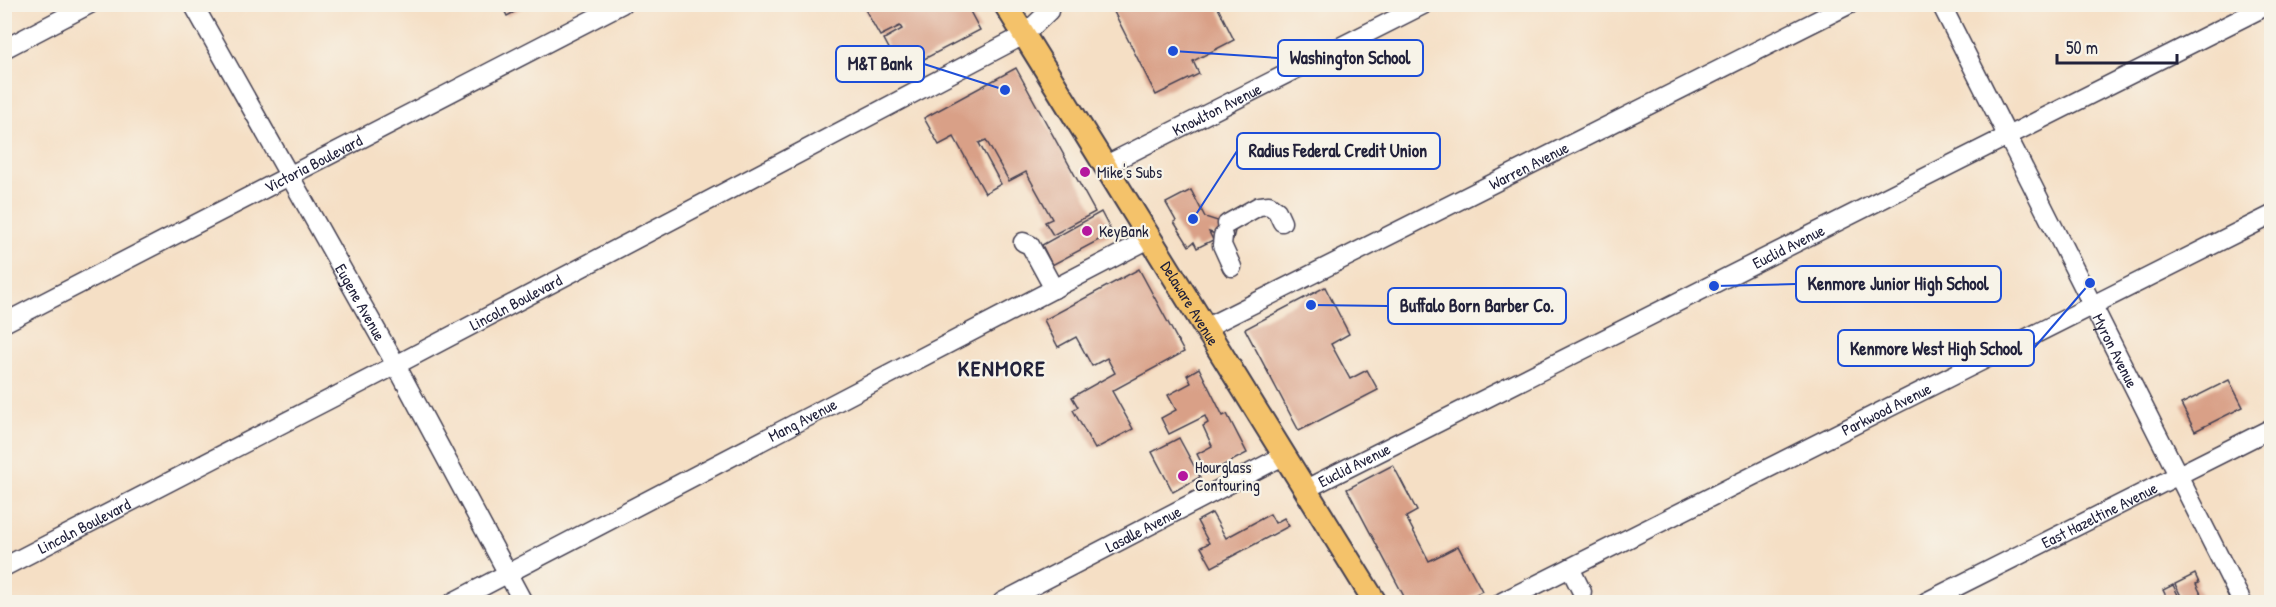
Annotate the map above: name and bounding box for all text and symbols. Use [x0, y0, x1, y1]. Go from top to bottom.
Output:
scale bar [2057, 27, 2177, 65]
text: 50 m [2066, 35, 2098, 60]
callout: Washington School [1278, 40, 1423, 76]
text: Washington School [1290, 45, 1412, 71]
callout: M&T Bank [836, 46, 924, 82]
text: M&T Bank [848, 51, 913, 76]
street label: Knowlton Avenue [1168, 77, 1266, 141]
street label: Victoria Boulevard [261, 129, 366, 198]
callout: Radius Federal Credit Union [1237, 133, 1440, 169]
street label: Warren Avenue [1485, 136, 1573, 195]
text: Radius Federal Credit Union [1249, 138, 1427, 163]
place label: Mike's Subs [1097, 161, 1162, 183]
marker: Mike's Subs [1078, 165, 1092, 179]
street label: Euclid Avenue [1749, 219, 1829, 274]
place label: KeyBank [1099, 220, 1149, 242]
marker: KeyBank [1080, 224, 1094, 238]
street label: Delaware Avenue [1156, 257, 1225, 350]
street label: Eugene Avenue [330, 260, 391, 345]
callout: Kenmore Junior High School [1796, 266, 2001, 302]
street label: Lincoln Boulevard [466, 269, 566, 336]
text: Kenmore Junior High School [1807, 271, 1990, 297]
callout: Buffalo Born Barber Co. [1388, 288, 1566, 324]
text: Buffalo Born Barber Co. [1400, 293, 1554, 318]
street label: Myron Avenue [2088, 310, 2144, 392]
callout: Kenmore West High School [1838, 330, 2034, 366]
text: Kenmore West High School [1850, 336, 2023, 362]
district label: KENMORE [958, 353, 1046, 383]
street label: Parkwood Avenue [1838, 377, 1935, 441]
street label: Mang Avenue [764, 393, 841, 447]
street label: Euclid Avenue [1314, 437, 1395, 492]
place label: Hourglass Contouring [1195, 456, 1260, 496]
marker: Hourglass Contouring [1176, 469, 1190, 483]
street label: East Hazeltine Avenue [2038, 476, 2162, 553]
street label: Lincoln Boulevard [34, 493, 134, 559]
street label: Lasalle Avenue [1102, 500, 1185, 557]

